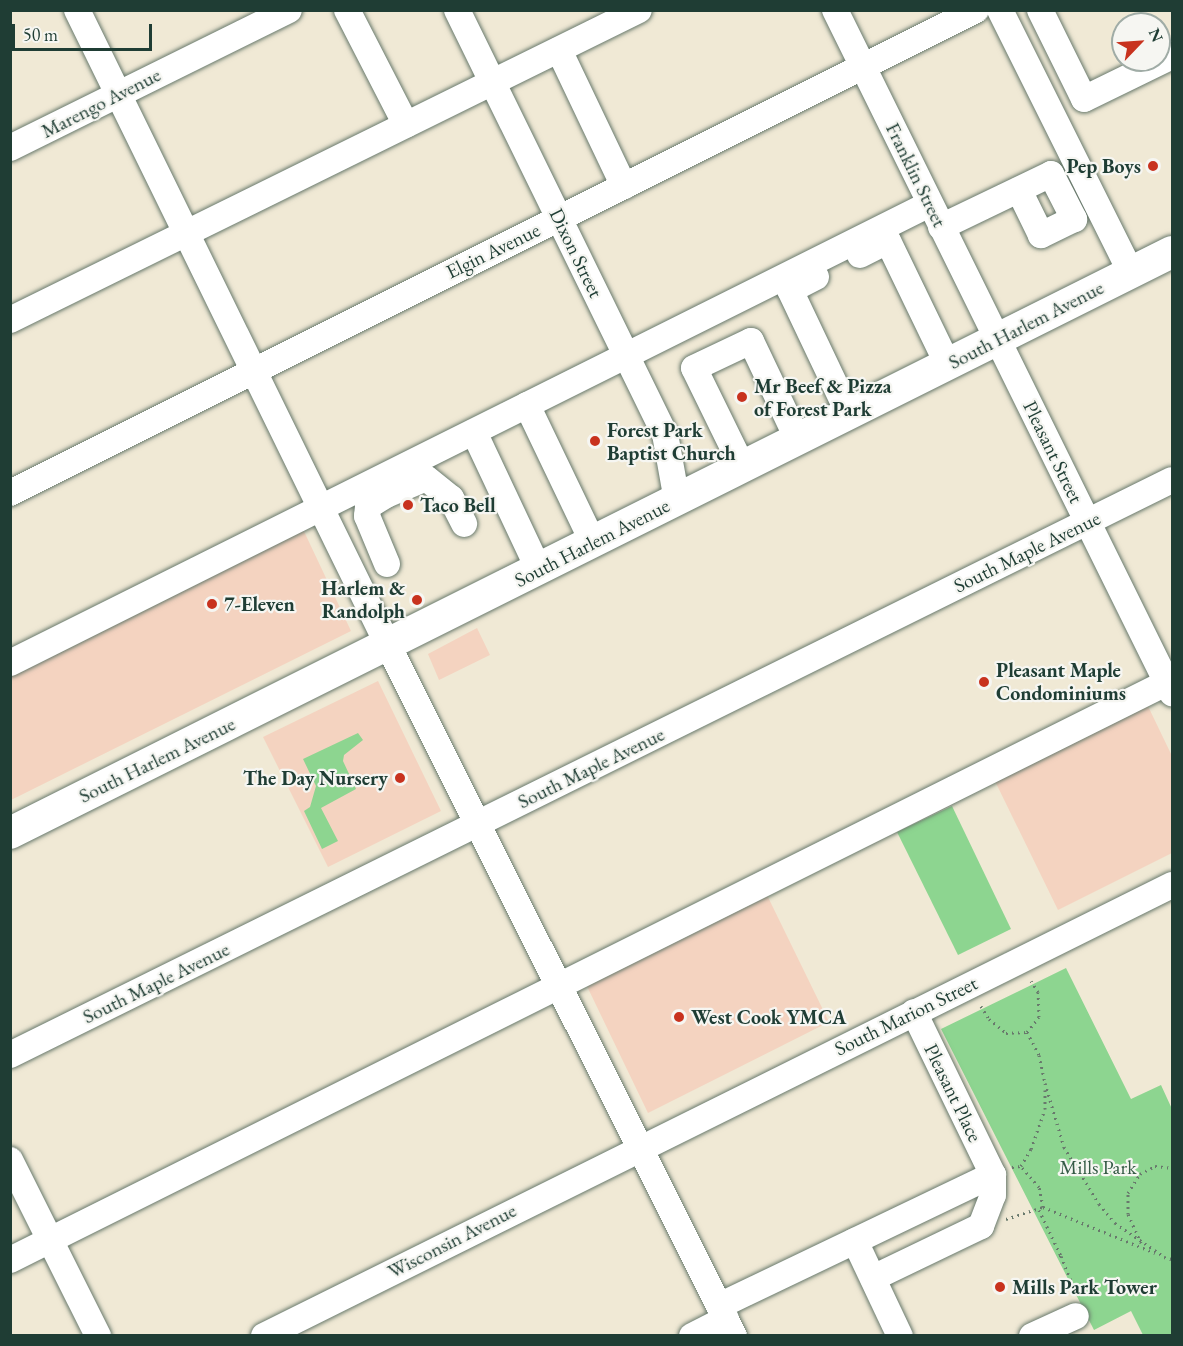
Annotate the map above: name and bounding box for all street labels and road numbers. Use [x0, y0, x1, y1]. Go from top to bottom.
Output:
street label: Marengo Avenue [37, 63, 165, 143]
street label: Franklin Street [880, 119, 952, 231]
street label: Dixon Street [544, 204, 608, 302]
street label: Elgin Avenue [442, 218, 544, 284]
street label: South Harlem Avenue [944, 276, 1108, 374]
street label: Pleasant Street [1018, 397, 1088, 507]
street label: South Harlem Avenue [510, 494, 674, 592]
street label: South Maple Avenue [950, 506, 1104, 598]
street label: South Harlem Avenue [75, 712, 239, 808]
street label: South Maple Avenue [514, 722, 668, 814]
street label: South Maple Avenue [79, 937, 233, 1029]
street label: South Marion Street [831, 971, 981, 1061]
street label: Pleasant Place [919, 1040, 987, 1146]
street label: Wisconsin Avenue [384, 1198, 520, 1284]

